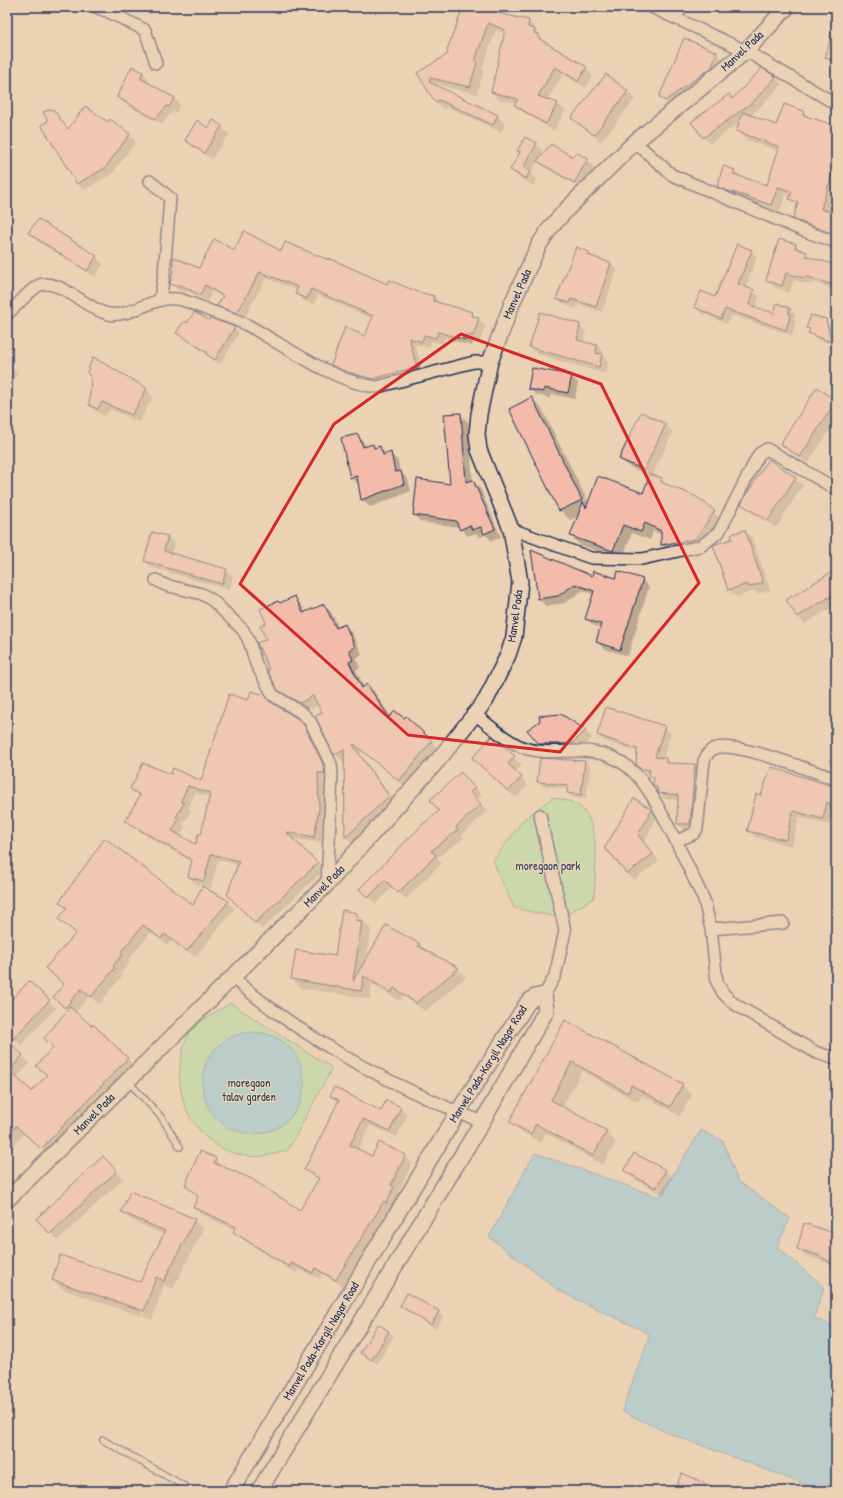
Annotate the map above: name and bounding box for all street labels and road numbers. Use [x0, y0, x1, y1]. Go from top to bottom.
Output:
street label: Manvel Pada [717, 26, 767, 75]
street label: Manvel Pada [498, 266, 535, 321]
street label: Manvel Pada [502, 588, 527, 643]
street label: Manvel Pada [299, 861, 348, 911]
street label: Manvel Pada-Kargil Nagar Road [445, 1002, 531, 1126]
street label: Manvel Pada [69, 1089, 118, 1138]
street label: Manvel Pada-Kargil Nagar Road [278, 1278, 363, 1403]

